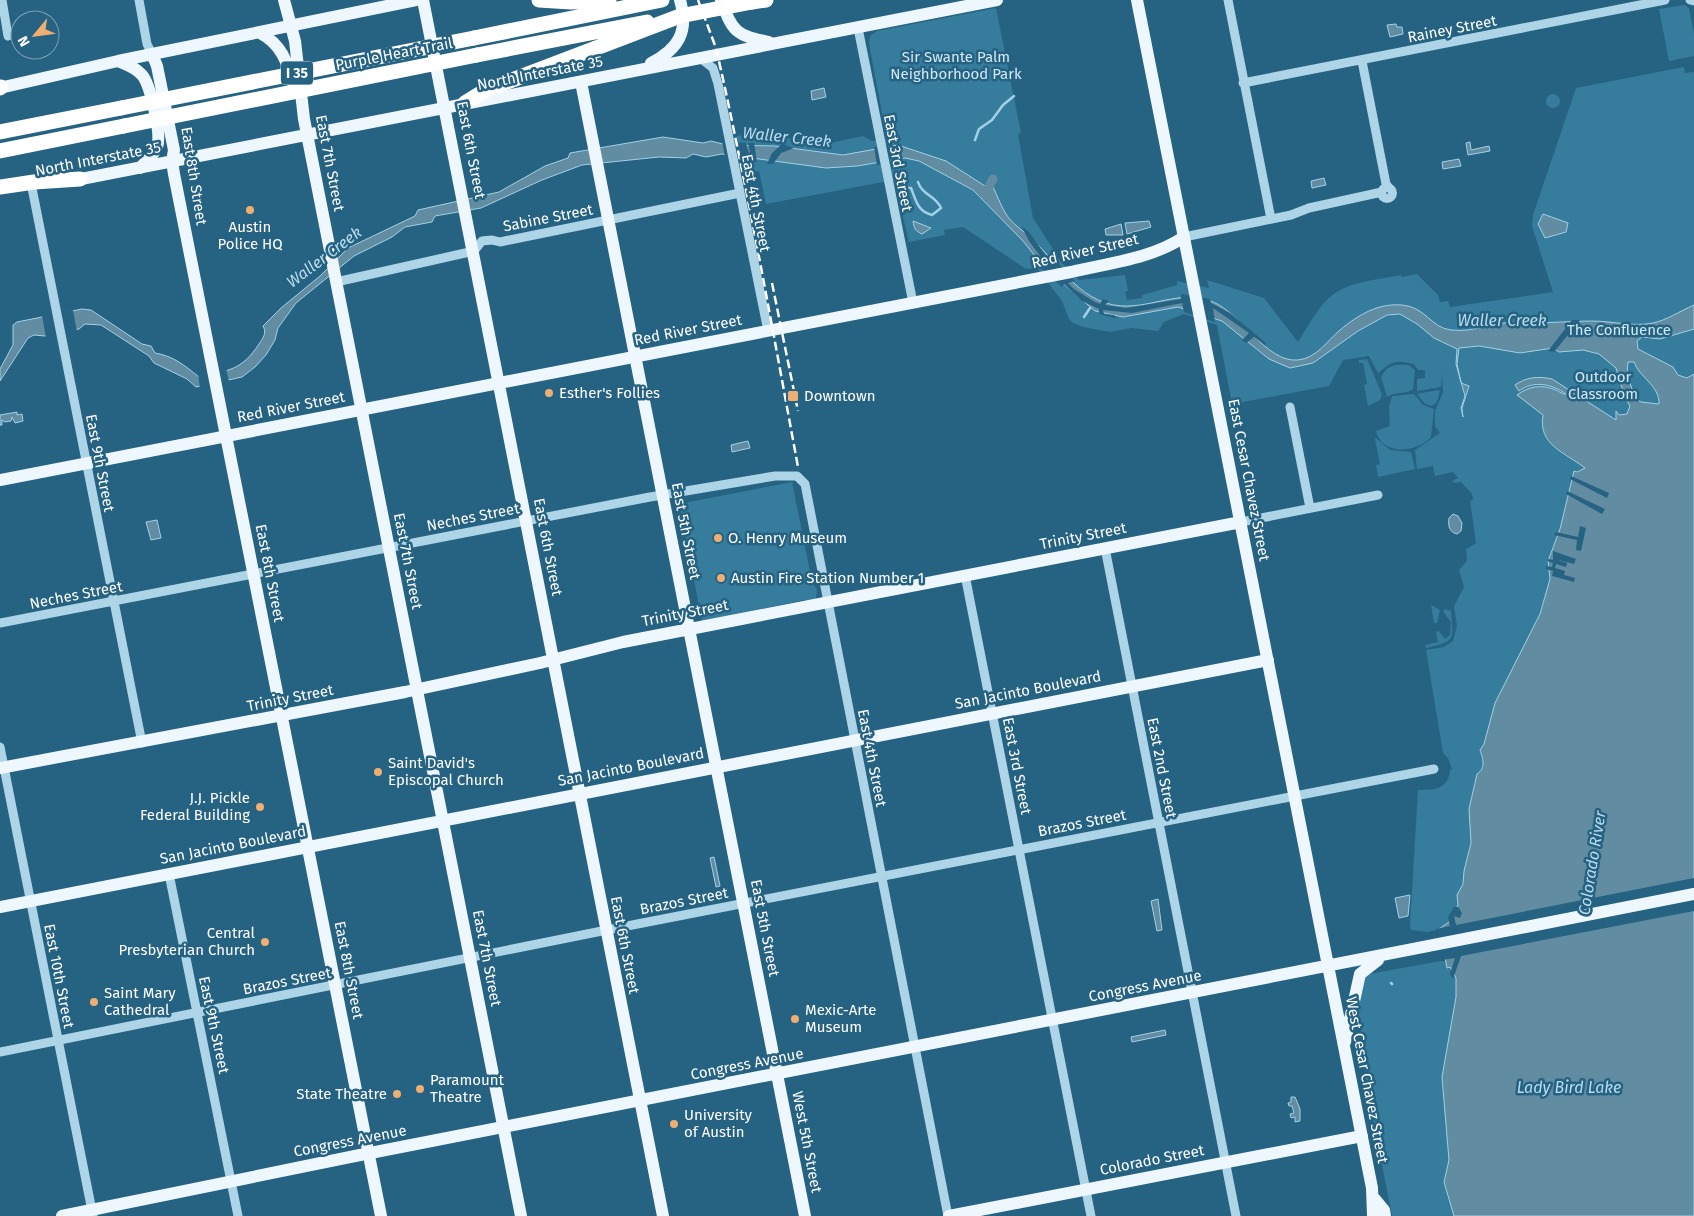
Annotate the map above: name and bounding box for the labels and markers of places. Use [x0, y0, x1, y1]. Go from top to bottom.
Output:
marker: Austin Police HQ [244, 204, 256, 216]
place label: Austin Police HQ [217, 218, 283, 253]
place label: Esther's Follies [559, 384, 660, 402]
marker: Esther's Follies [543, 387, 555, 399]
place label: Downtown [804, 387, 875, 405]
marker: Downtown [786, 389, 800, 403]
place label: O. Henry Museum [728, 529, 847, 547]
marker: O. Henry Museum [712, 532, 724, 544]
place label: Austin Fire Station Number 1 [731, 569, 924, 587]
marker: Austin Fire Station Number 1 [715, 572, 727, 584]
place label: Saint David's Episcopal Church [388, 754, 504, 789]
marker: Saint David's Episcopal Church [372, 766, 384, 778]
place label: J.J. Pickle Federal Building [140, 789, 250, 824]
marker: J.J. Pickle Federal Building [254, 801, 266, 813]
place label: Central Presbyterian Church [118, 924, 256, 959]
marker: Central Presbyterian Church [259, 936, 271, 948]
place label: Saint Mary Cathedral [104, 984, 176, 1019]
marker: Saint Mary Cathedral [88, 996, 100, 1008]
place label: Mexic-Arte Museum [805, 1001, 876, 1036]
marker: Mexic-Arte Museum [789, 1013, 801, 1025]
place label: Paramount Theatre [430, 1071, 505, 1106]
marker: Paramount Theatre [414, 1083, 426, 1095]
place label: State Theatre [296, 1085, 387, 1103]
marker: State Theatre [391, 1088, 403, 1100]
place label: University of Austin [684, 1106, 753, 1141]
marker: University of Austin [668, 1118, 680, 1130]

